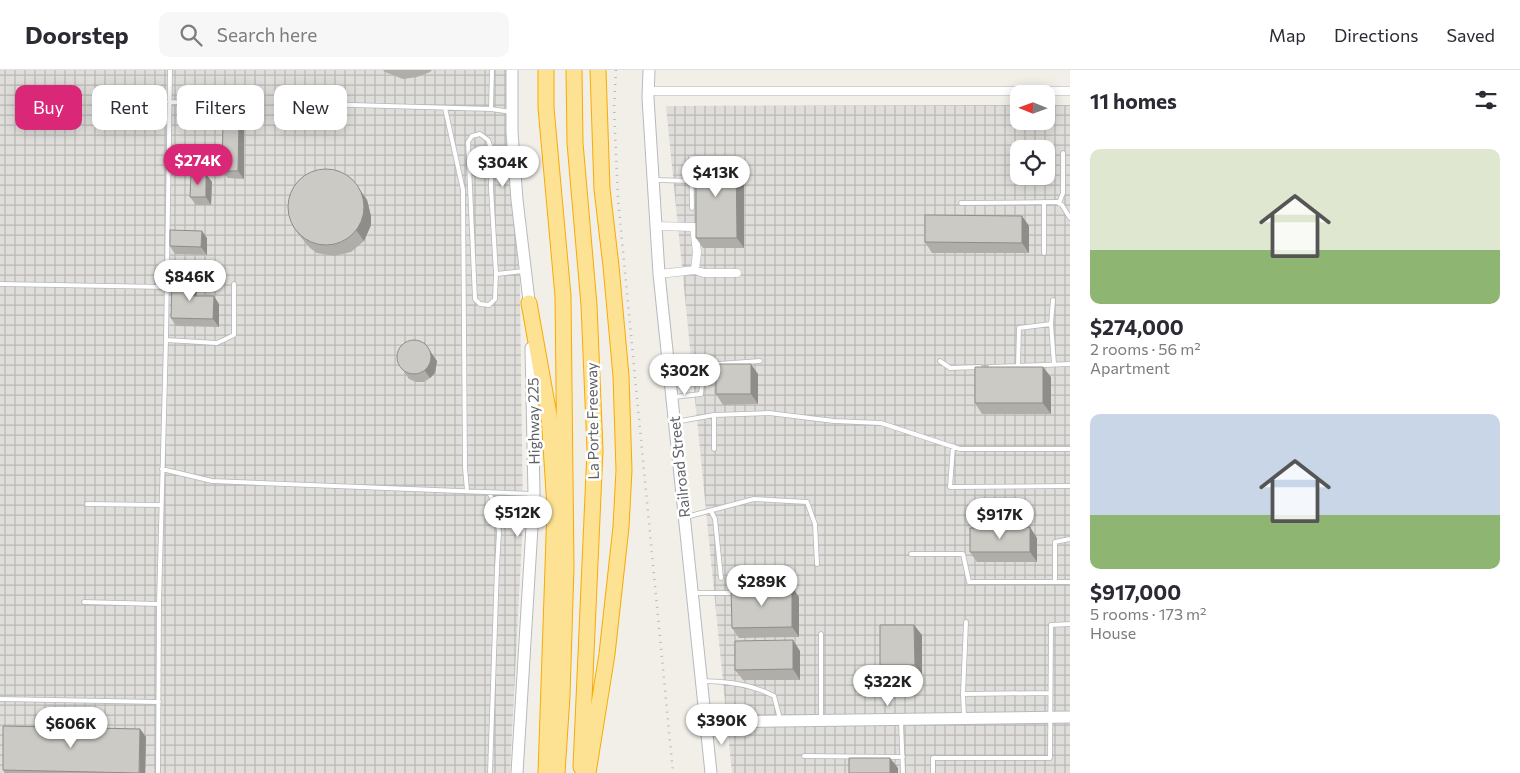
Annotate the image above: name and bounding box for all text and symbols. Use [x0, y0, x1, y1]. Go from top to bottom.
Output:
search box [159, 12, 509, 57]
text: Doorstep [25, 20, 129, 49]
icon: search [177, 21, 205, 49]
text: Search here [217, 23, 317, 46]
text: Map [1269, 24, 1306, 46]
text: Directions [1334, 24, 1418, 46]
text: Saved [1446, 24, 1495, 46]
chip: Buy [15, 85, 82, 130]
chip: Rent [92, 85, 167, 130]
chip: Filters [177, 85, 264, 130]
chip: New [274, 85, 347, 130]
north arrow [1010, 85, 1055, 130]
map controls [1010, 85, 1055, 185]
icon: filters [1472, 86, 1500, 114]
text: 11 homes [1090, 88, 1177, 113]
button: locate [1010, 140, 1055, 185]
pin: $274K [163, 144, 233, 186]
pin: $304K [468, 146, 538, 188]
text: $274K [174, 150, 222, 169]
text: $304K [478, 152, 528, 171]
pin: $413K [681, 156, 751, 198]
text: $413K [693, 162, 739, 181]
icon: home [1250, 181, 1340, 271]
pin: $846K [155, 260, 225, 302]
text: $846K [165, 266, 215, 285]
text: $274,000 [1090, 314, 1184, 339]
text: 2 rooms · 56 m² [1090, 339, 1201, 358]
pin: $302K [650, 354, 720, 396]
text: Apartment [1090, 358, 1170, 377]
text: $302K [660, 360, 710, 379]
street label: La Porte Freeway [582, 362, 602, 480]
street label: Highway 225 [523, 377, 543, 465]
street label: Railroad Street [665, 415, 693, 519]
icon: home [1250, 446, 1340, 536]
pin: $512K [483, 496, 553, 538]
pin: $917K [965, 498, 1035, 540]
text: $512K [495, 502, 541, 521]
text: $917K [977, 504, 1023, 523]
pin: $289K [727, 564, 797, 607]
text: $289K [737, 571, 787, 590]
text: $917,000 [1090, 579, 1181, 604]
text: 5 rooms · 173 m² [1090, 604, 1207, 623]
text: House [1090, 623, 1136, 642]
pin: $322K [853, 664, 923, 707]
text: $322K [864, 671, 912, 690]
pin: $390K [687, 704, 757, 746]
pin: $606K [36, 706, 106, 749]
text: $390K [697, 710, 747, 729]
text: $606K [46, 713, 96, 732]

